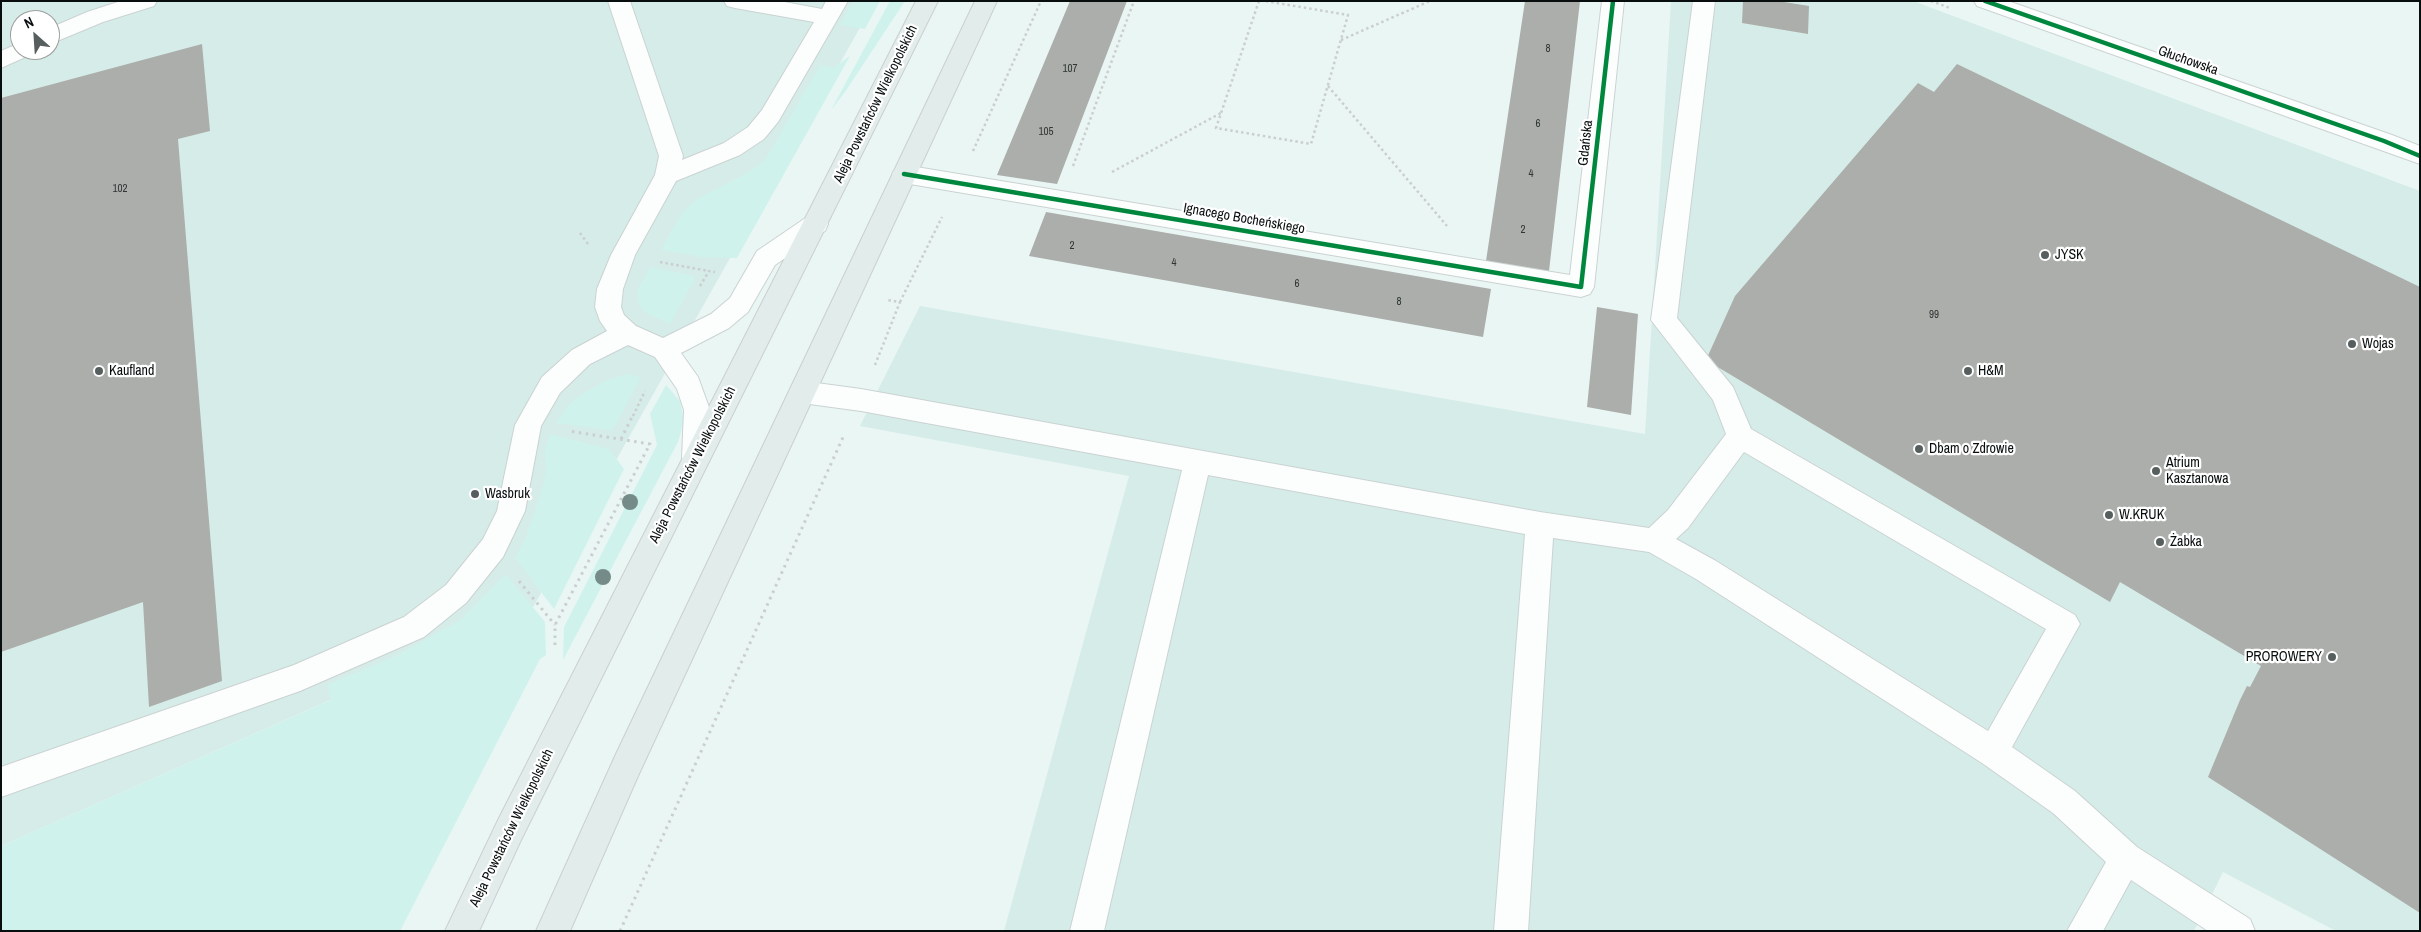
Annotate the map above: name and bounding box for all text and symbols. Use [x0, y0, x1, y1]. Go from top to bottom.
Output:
north arrow [10, 10, 60, 60]
text: N [21, 13, 37, 32]
street label: Aleja Powstańców Wielkopolskich [830, 22, 922, 186]
house number: 8 [1545, 42, 1551, 56]
street label: Głuchowska [2156, 43, 2220, 79]
house number: 107 [1062, 62, 1078, 76]
house number: 6 [1535, 117, 1541, 131]
street label: Gdańska [1575, 119, 1597, 167]
house number: 105 [1038, 125, 1054, 139]
house number: 4 [1528, 167, 1534, 181]
house number: 102 [112, 182, 128, 196]
street label: Ignacego Bocheńskiego [1182, 200, 1306, 238]
house number: 2 [1520, 223, 1526, 237]
house number: 2 [1069, 239, 1075, 253]
place label: JYSK [2055, 247, 2084, 263]
marker: JYSK [2039, 249, 2051, 261]
house number: 4 [1171, 256, 1177, 270]
house number: 6 [1294, 277, 1300, 291]
house number: 8 [1396, 295, 1402, 309]
house number: 99 [1929, 308, 1939, 322]
place label: Wojas [2362, 336, 2394, 352]
marker: Wojas [2346, 338, 2358, 350]
place label: Kaufland [109, 363, 154, 379]
place label: H&M [1978, 363, 2004, 379]
marker: Kaufland [93, 365, 105, 377]
marker: H&M [1962, 365, 1974, 377]
street label: Aleja Powstańców Wielkopolskich [646, 384, 740, 546]
place label: Dbam o Zdrowie [1929, 441, 2014, 457]
marker: Dbam o Zdrowie [1913, 443, 1925, 455]
place label: Atrium Kasztanowa [2166, 455, 2229, 488]
marker: Atrium Kasztanowa [2150, 465, 2162, 477]
place label: Wasbruk [485, 486, 530, 502]
marker: Wasbruk [469, 488, 481, 500]
place label: W.KRUK [2119, 507, 2164, 523]
marker: W.KRUK [2103, 509, 2115, 521]
place label: Żabka [2170, 534, 2202, 550]
marker: Żabka [2154, 536, 2166, 548]
place label: PROROWERY [2246, 649, 2322, 665]
marker: PROROWERY [2326, 651, 2338, 663]
street label: Aleja Powstańców Wielkopolskich [466, 746, 558, 910]

